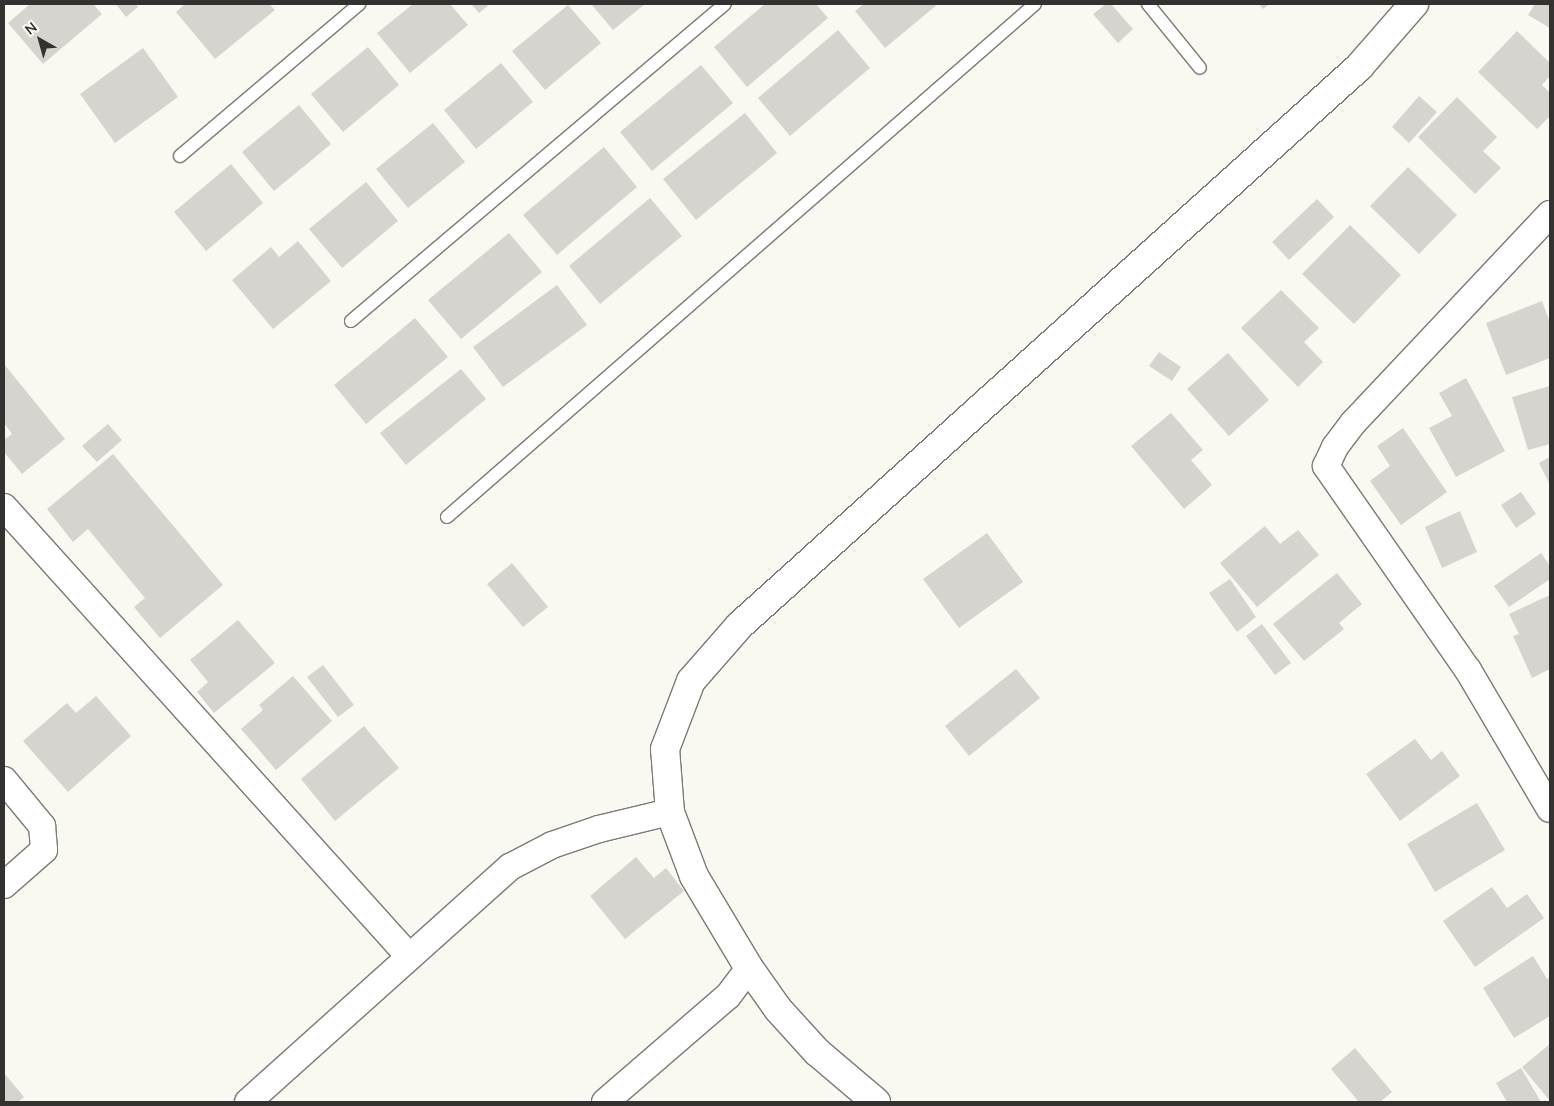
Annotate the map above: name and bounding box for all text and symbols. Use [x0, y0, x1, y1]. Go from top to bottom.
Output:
north arrow [15, 15, 65, 65]
text: N [21, 18, 40, 39]

